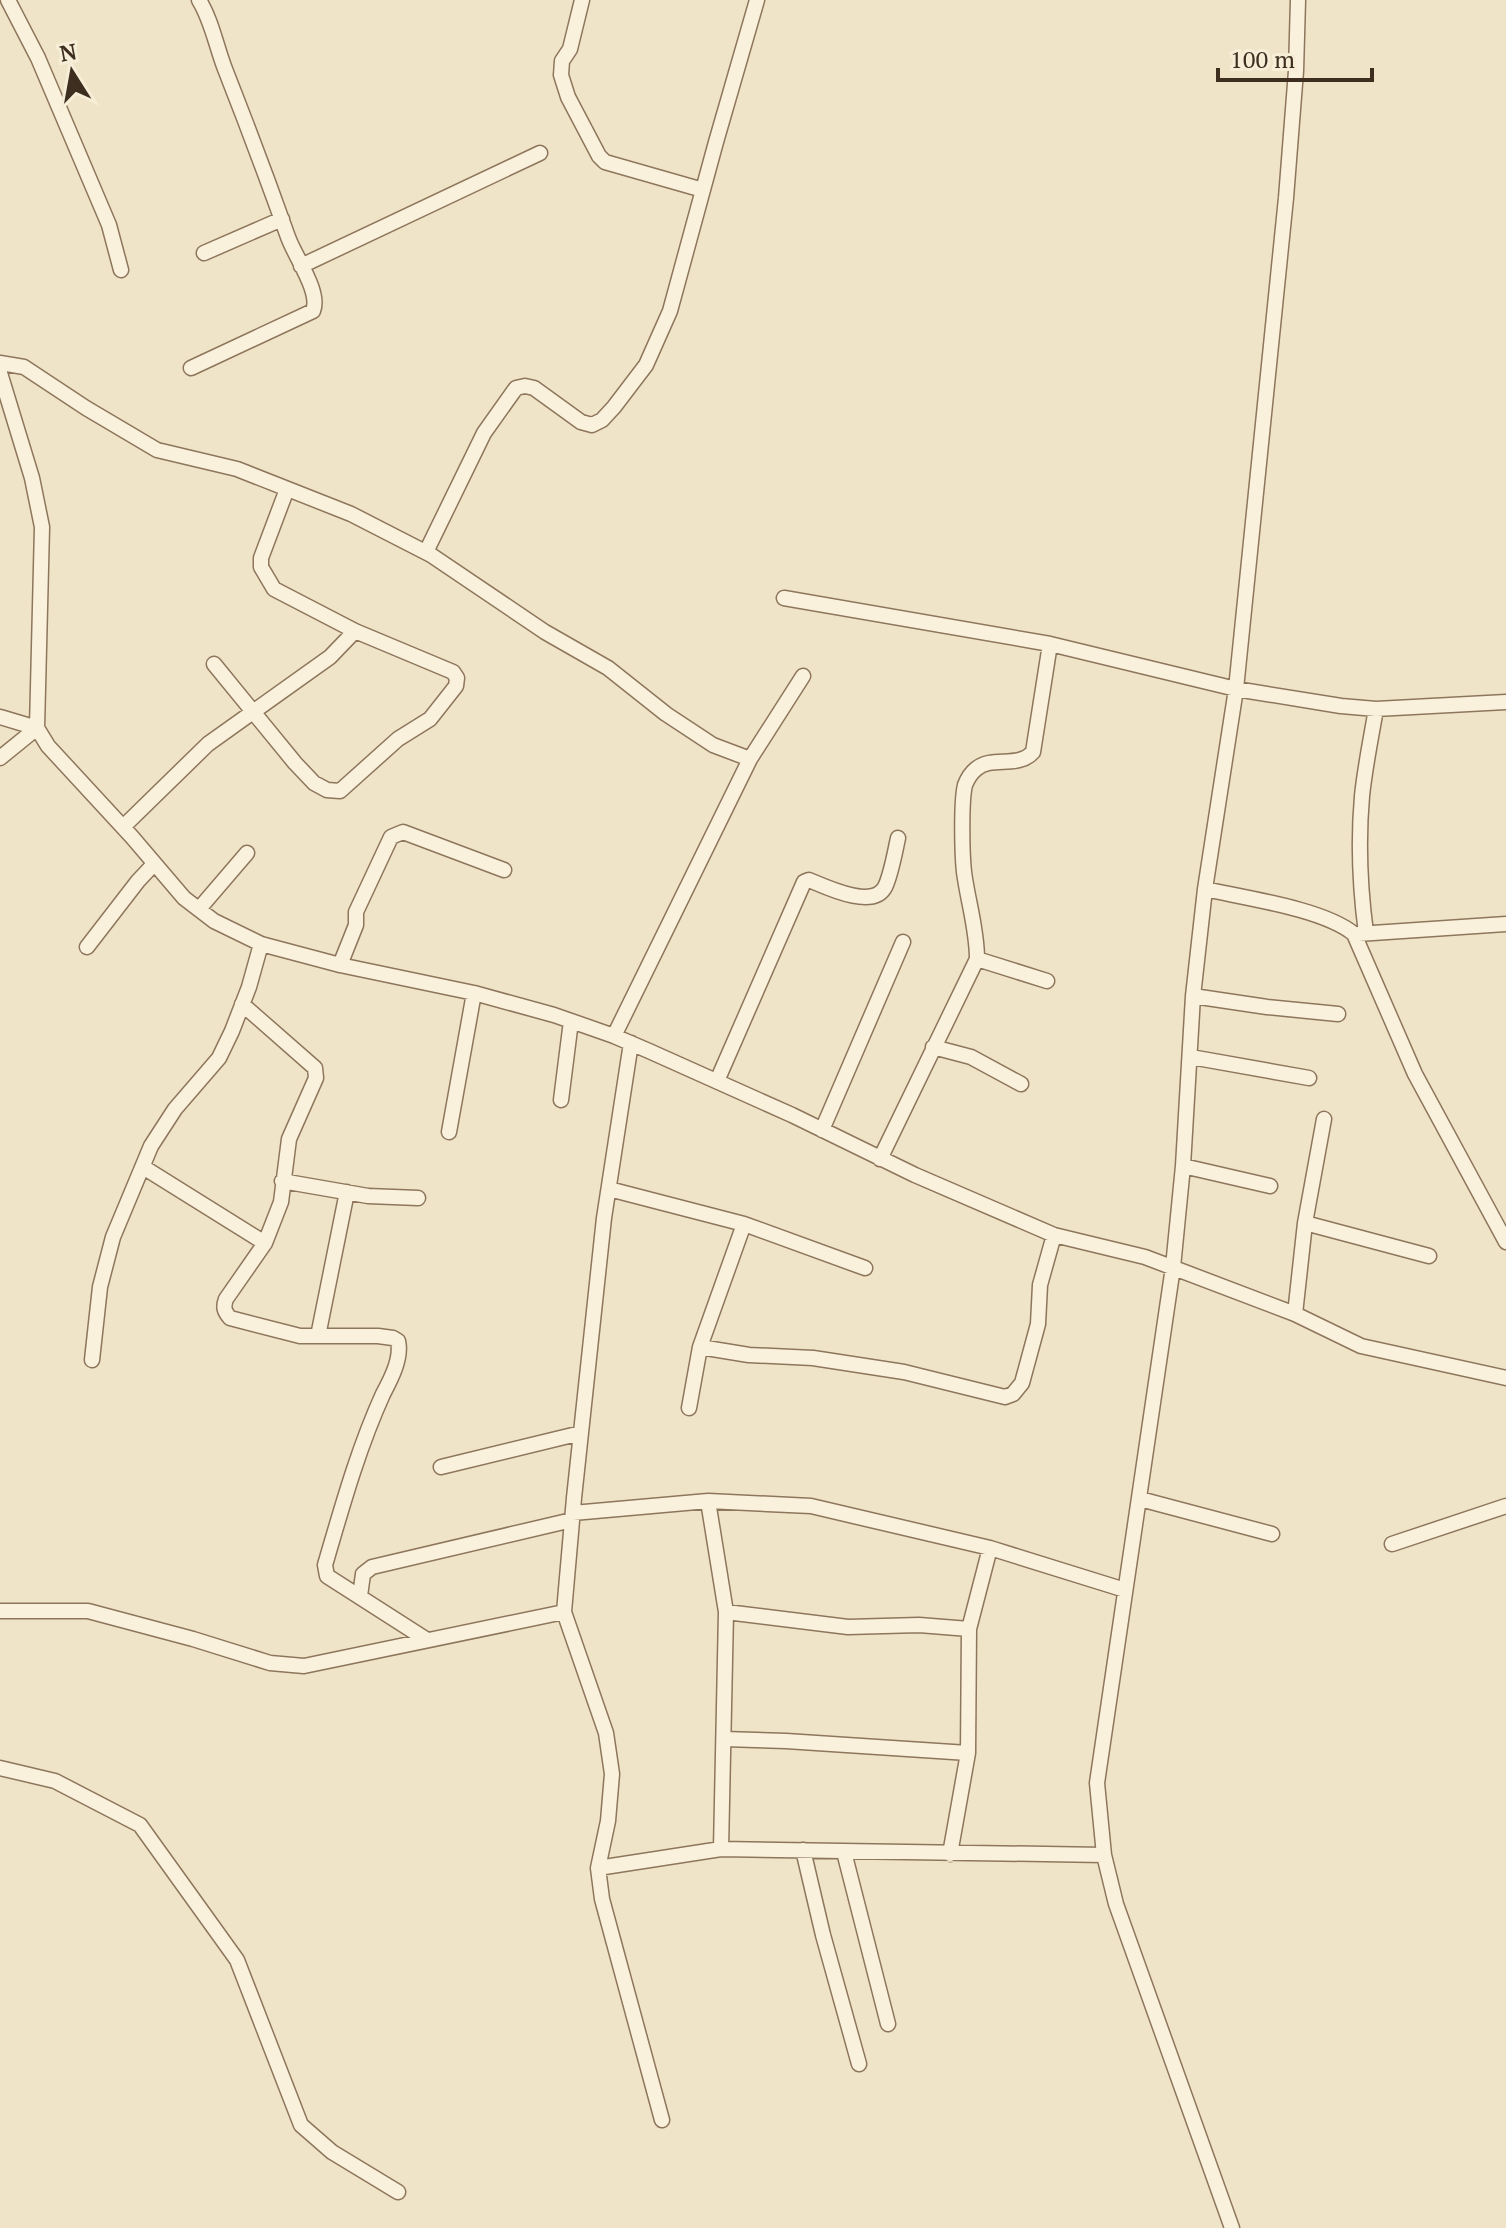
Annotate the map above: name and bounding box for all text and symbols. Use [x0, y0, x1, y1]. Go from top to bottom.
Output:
north arrow [32, 32, 112, 112]
scale bar [1218, 32, 1372, 82]
text: N [57, 36, 79, 68]
text: 100 m [1230, 43, 1295, 75]

